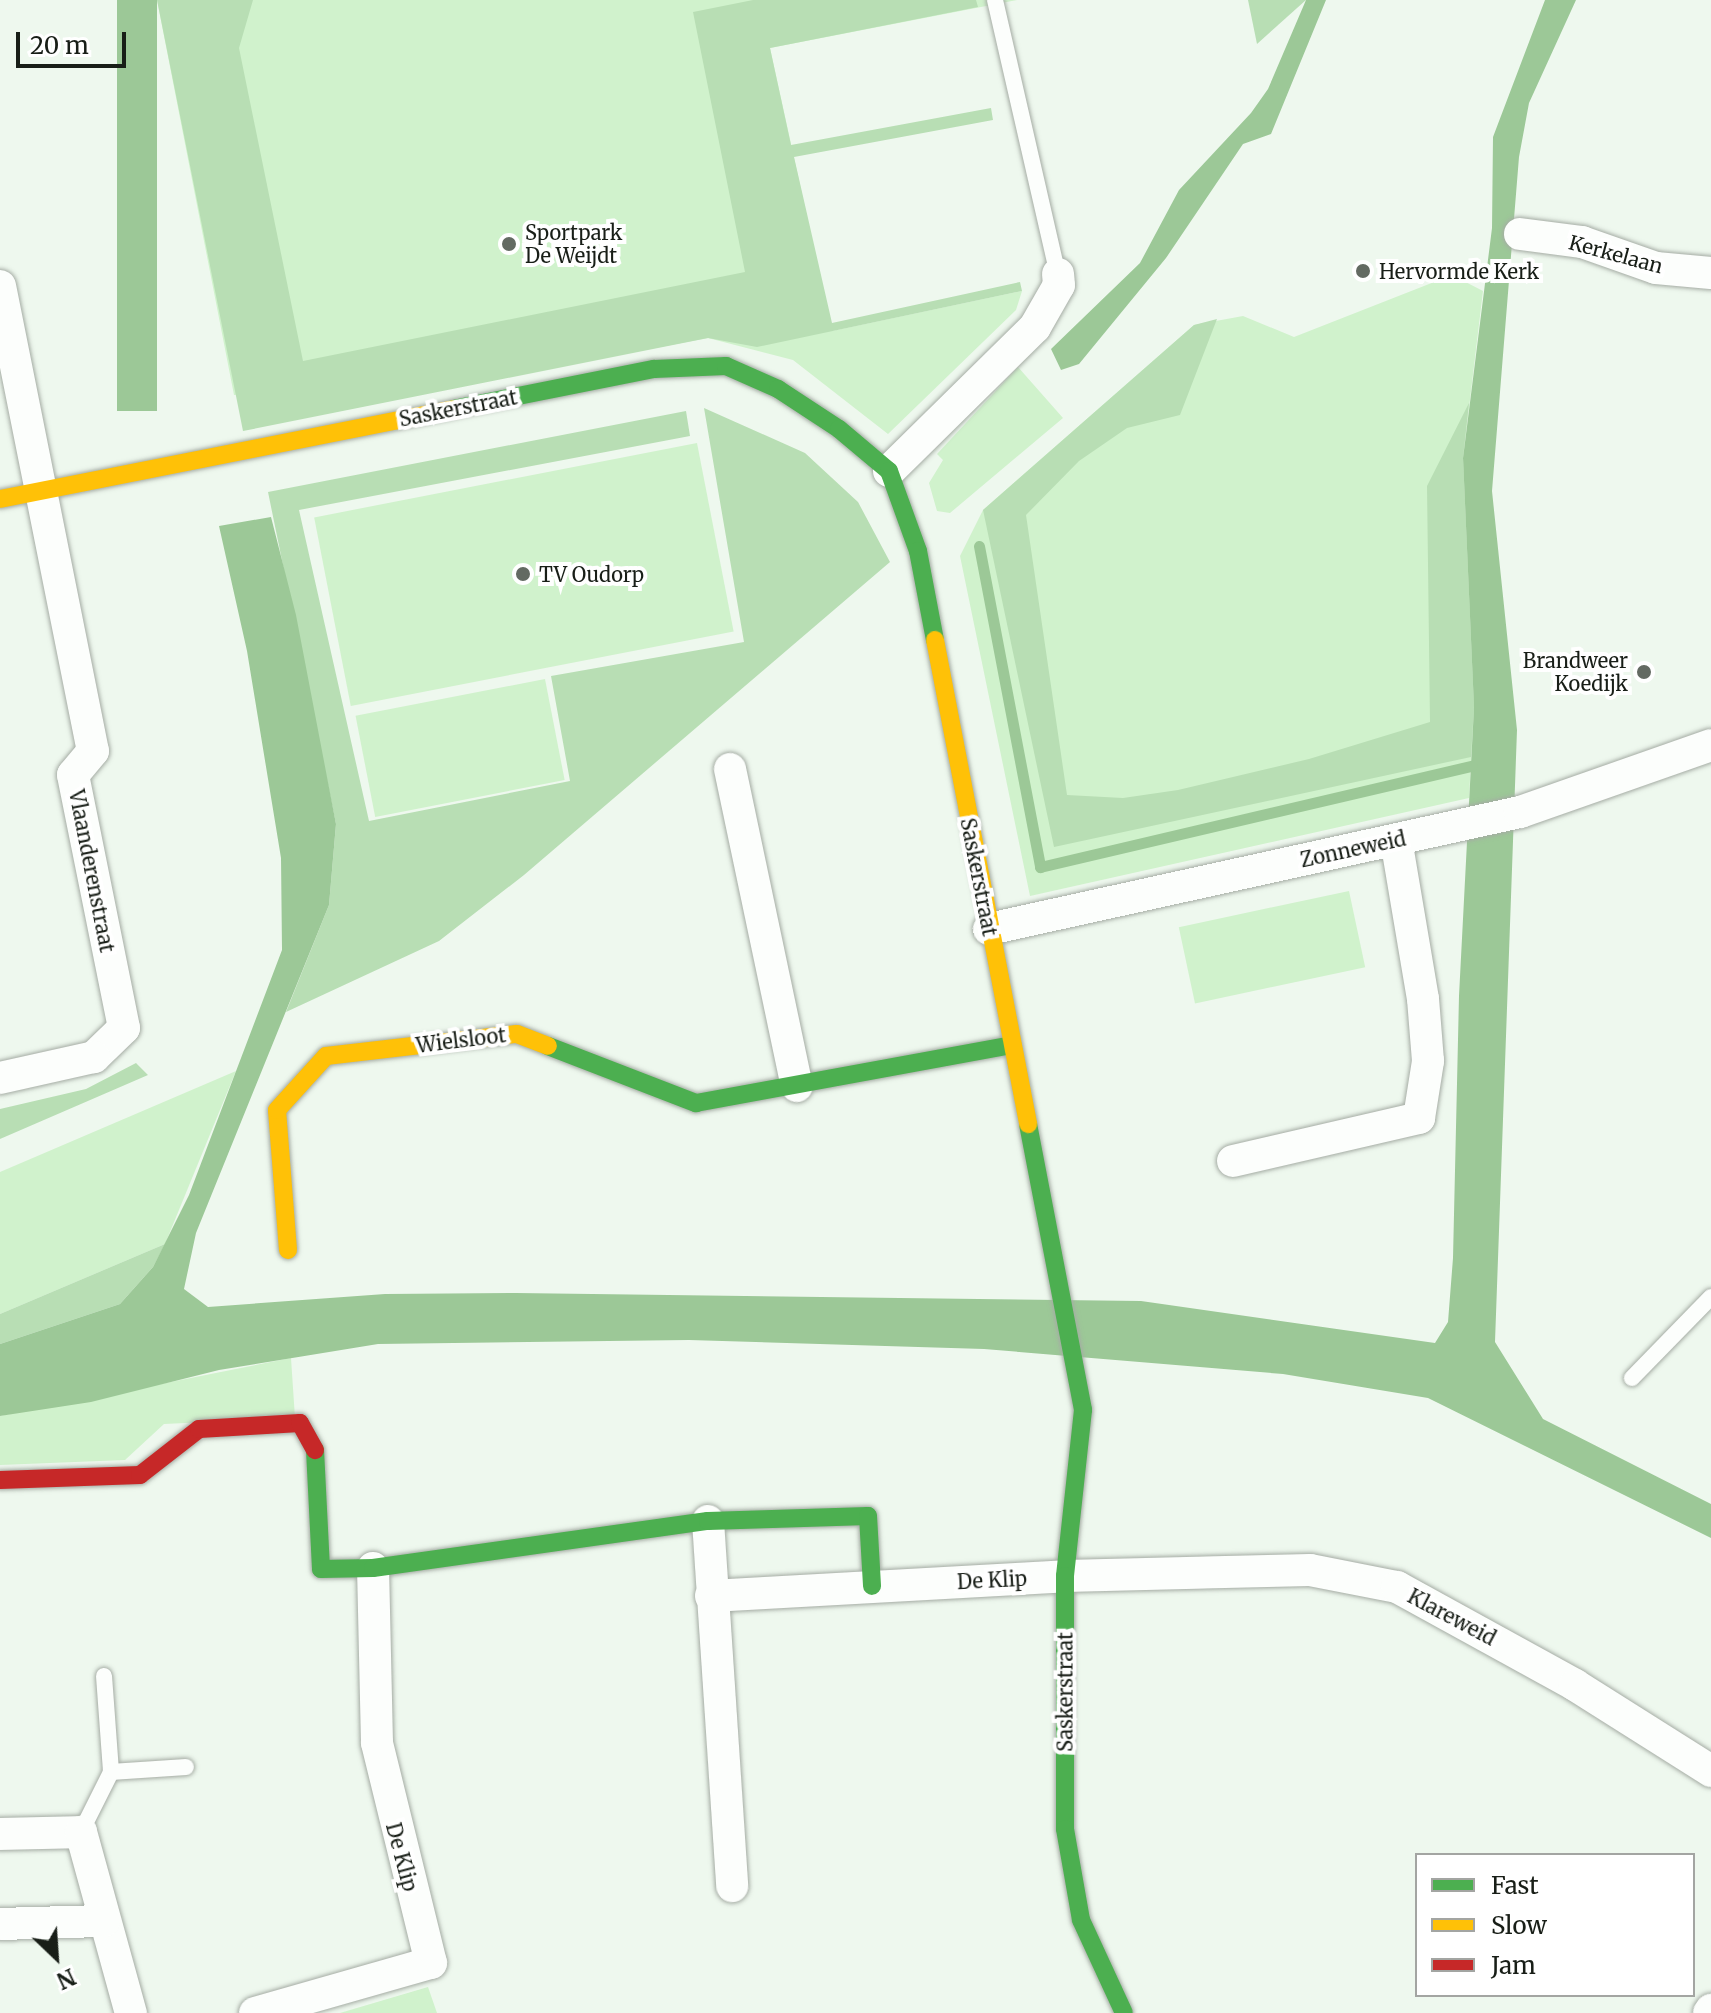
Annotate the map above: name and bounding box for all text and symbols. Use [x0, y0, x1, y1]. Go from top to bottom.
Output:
scale bar [20, 16, 130, 66]
text: 20 m [30, 30, 89, 61]
place label: Sportpark De Weijdt [525, 220, 623, 267]
street label: Kerkelaan [1566, 230, 1666, 278]
marker: Sportpark De Weijdt [500, 235, 518, 253]
place label: Hervormde Kerk [1379, 259, 1539, 283]
marker: Hervormde Kerk [1354, 262, 1372, 280]
street label: Saskerstraat [397, 385, 519, 431]
place label: TV Oudorp [539, 562, 644, 586]
marker: TV Oudorp [514, 565, 532, 583]
place label: Brandweer Koedijk [1523, 648, 1628, 695]
marker: Brandweer Koedijk [1635, 663, 1653, 681]
street label: Vlaanderenstraat [64, 788, 120, 954]
street label: Saskerstraat [956, 816, 1002, 938]
street label: Zonneweid [1298, 826, 1408, 872]
street label: Wielsloot [415, 1023, 507, 1057]
street label: De Klip [956, 1566, 1028, 1594]
street label: Klareweid [1404, 1584, 1500, 1650]
street label: Saskerstraat [1053, 1632, 1077, 1752]
street label: De Klip [381, 1820, 423, 1894]
legend [1415, 1853, 1695, 1997]
text: Fast [1491, 1870, 1539, 1901]
text: Slow [1491, 1910, 1547, 1941]
north arrow [16, 1917, 96, 1997]
text: Jam [1491, 1950, 1536, 1981]
text: N [52, 1962, 80, 1995]

